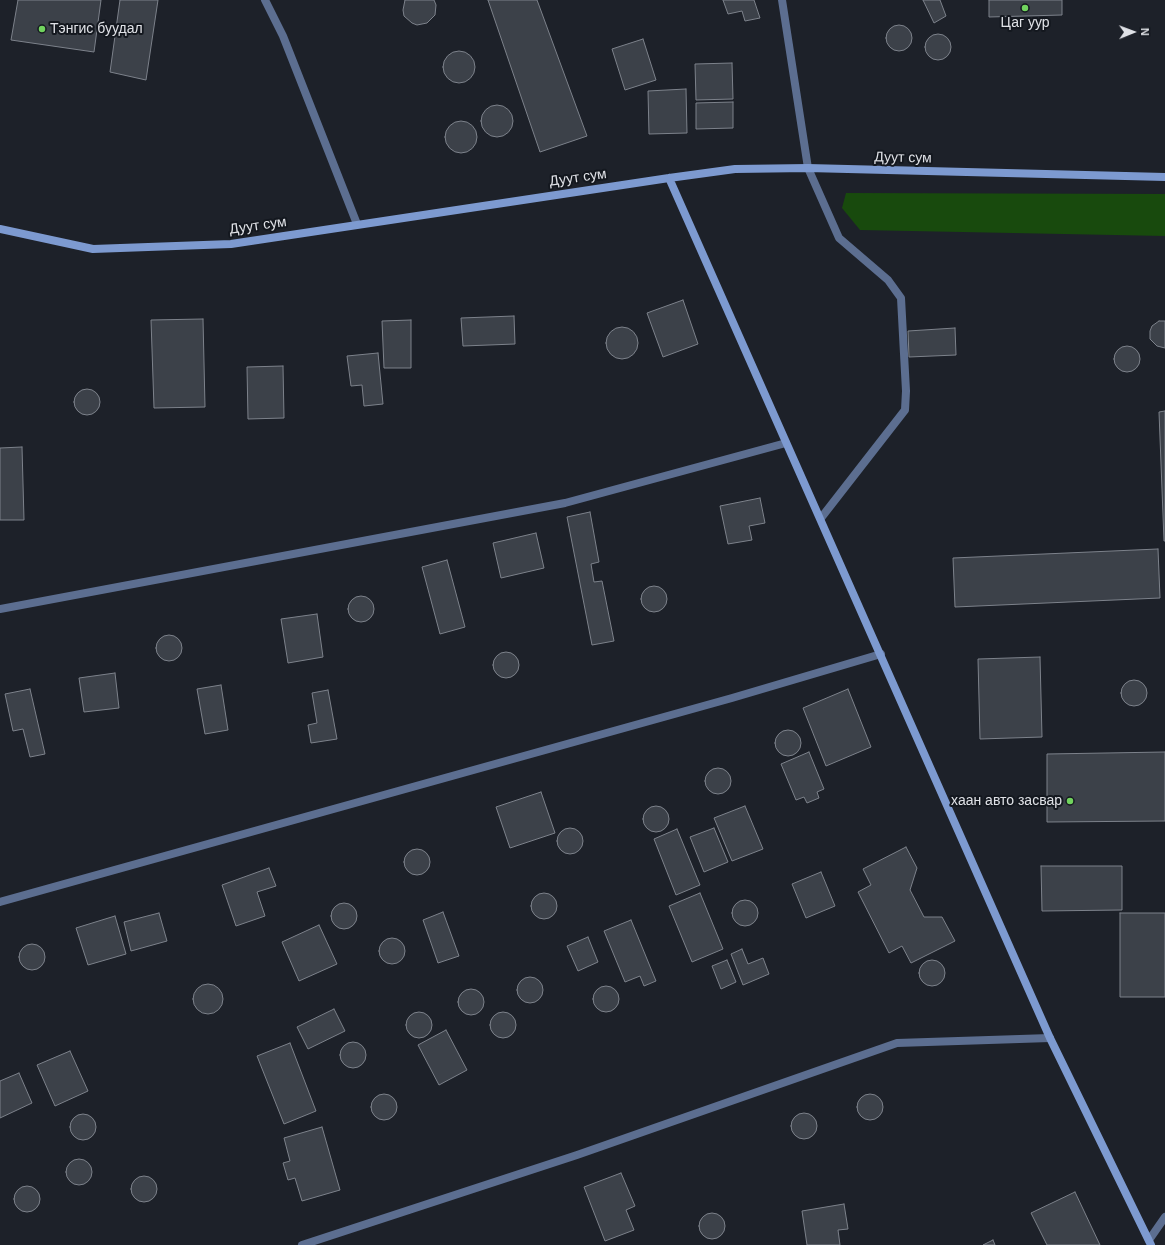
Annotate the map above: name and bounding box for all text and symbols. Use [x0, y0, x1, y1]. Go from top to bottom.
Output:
marker: Цаг уур [1020, 3, 1030, 13]
north arrow [1113, 12, 1153, 52]
place label: Цаг уур [1000, 15, 1050, 31]
place label: Тэнгис буудал [50, 21, 143, 37]
marker: Тэнгис буудал [37, 24, 47, 34]
text: N [1139, 28, 1151, 36]
street label: Дуут сум [874, 149, 932, 167]
street label: Дуут сум [548, 166, 608, 190]
street label: Дуут сум [228, 214, 288, 238]
place label: хаан авто засвар [951, 793, 1062, 809]
marker: хаан авто засвар [1065, 796, 1075, 806]

